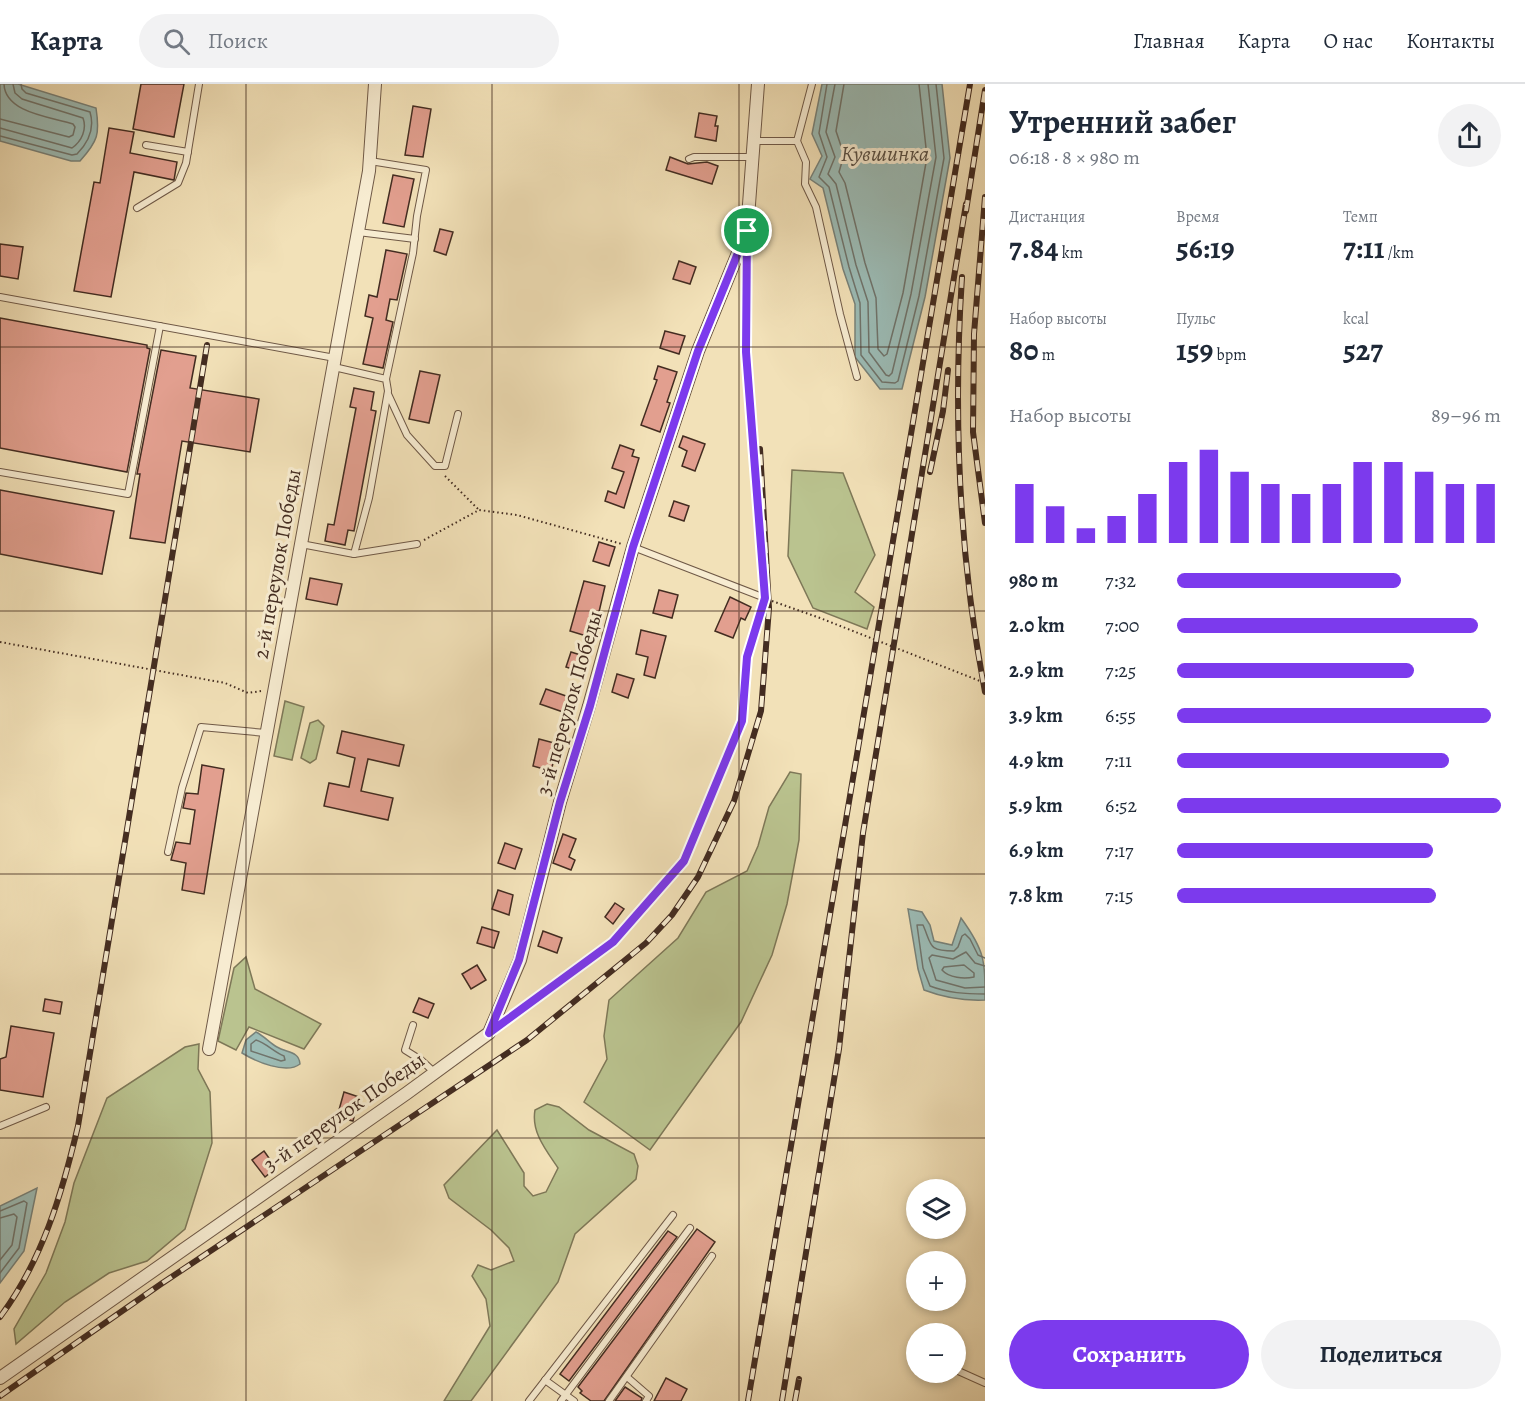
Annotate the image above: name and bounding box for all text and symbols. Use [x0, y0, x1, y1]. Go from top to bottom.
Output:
search box [139, 14, 559, 68]
text: Карта [30, 22, 103, 60]
icon: search [160, 25, 193, 58]
text: Поиск [208, 26, 268, 56]
text: Главная [1133, 27, 1205, 55]
text: Карта [1238, 27, 1290, 55]
text: О нас [1323, 27, 1373, 55]
text: Контакты [1406, 27, 1495, 55]
text: Утренний забег [1009, 99, 1236, 144]
button: share [1438, 104, 1501, 167]
water label: Кувшинка [841, 139, 929, 169]
text: 06:18 · 8 × 980 m [1009, 144, 1140, 171]
pin [721, 205, 772, 256]
text: Дистанция [1009, 206, 1085, 228]
text: Время [1176, 206, 1220, 228]
text: Темп [1343, 206, 1378, 228]
icon: arrive [730, 214, 763, 247]
text: 7.84 [1009, 228, 1059, 268]
text: 56:19 [1176, 228, 1235, 268]
text: 7:11 [1343, 228, 1384, 268]
text: km [1059, 242, 1083, 264]
text: /km [1384, 242, 1414, 264]
text: Набор высоты [1009, 308, 1107, 330]
text: Пульс [1176, 308, 1216, 330]
text: kcal [1343, 308, 1369, 330]
text: 80 [1009, 330, 1039, 370]
text: 159 [1176, 330, 1213, 370]
text: 527 [1343, 330, 1383, 370]
text: m [1039, 344, 1055, 366]
text: bpm [1213, 344, 1247, 366]
text: Набор высоты [1009, 402, 1132, 429]
text: 89–96 m [1431, 402, 1501, 429]
street label: 2-й переулок Победы [247, 467, 307, 661]
text: 980 m [1009, 567, 1058, 594]
text: 7:32 [1105, 567, 1136, 594]
street label: 3-й переулок Победы [529, 607, 609, 799]
text: 2.0 km [1009, 612, 1065, 639]
text: 7:00 [1105, 612, 1139, 639]
text: 2.9 km [1009, 657, 1064, 684]
text: 7:25 [1105, 657, 1136, 684]
text: 3.9 km [1009, 702, 1063, 729]
text: 6:55 [1105, 702, 1136, 729]
text: 4.9 km [1009, 747, 1064, 774]
text: 7:11 [1105, 747, 1132, 774]
text: 5.9 km [1009, 792, 1063, 819]
text: 6:52 [1105, 792, 1137, 819]
text: 6.9 km [1009, 837, 1064, 864]
text: 7:17 [1105, 837, 1133, 864]
text: 7.8 km [1009, 882, 1063, 909]
text: 7:15 [1105, 882, 1134, 909]
street label: 3-й переулок Победы [258, 1046, 430, 1178]
map controls [906, 1179, 966, 1383]
button: layers [906, 1179, 966, 1239]
button: + [906, 1251, 966, 1311]
button: Сохранить [1009, 1320, 1249, 1389]
button: Поделиться [1261, 1320, 1501, 1389]
button: − [906, 1323, 966, 1383]

